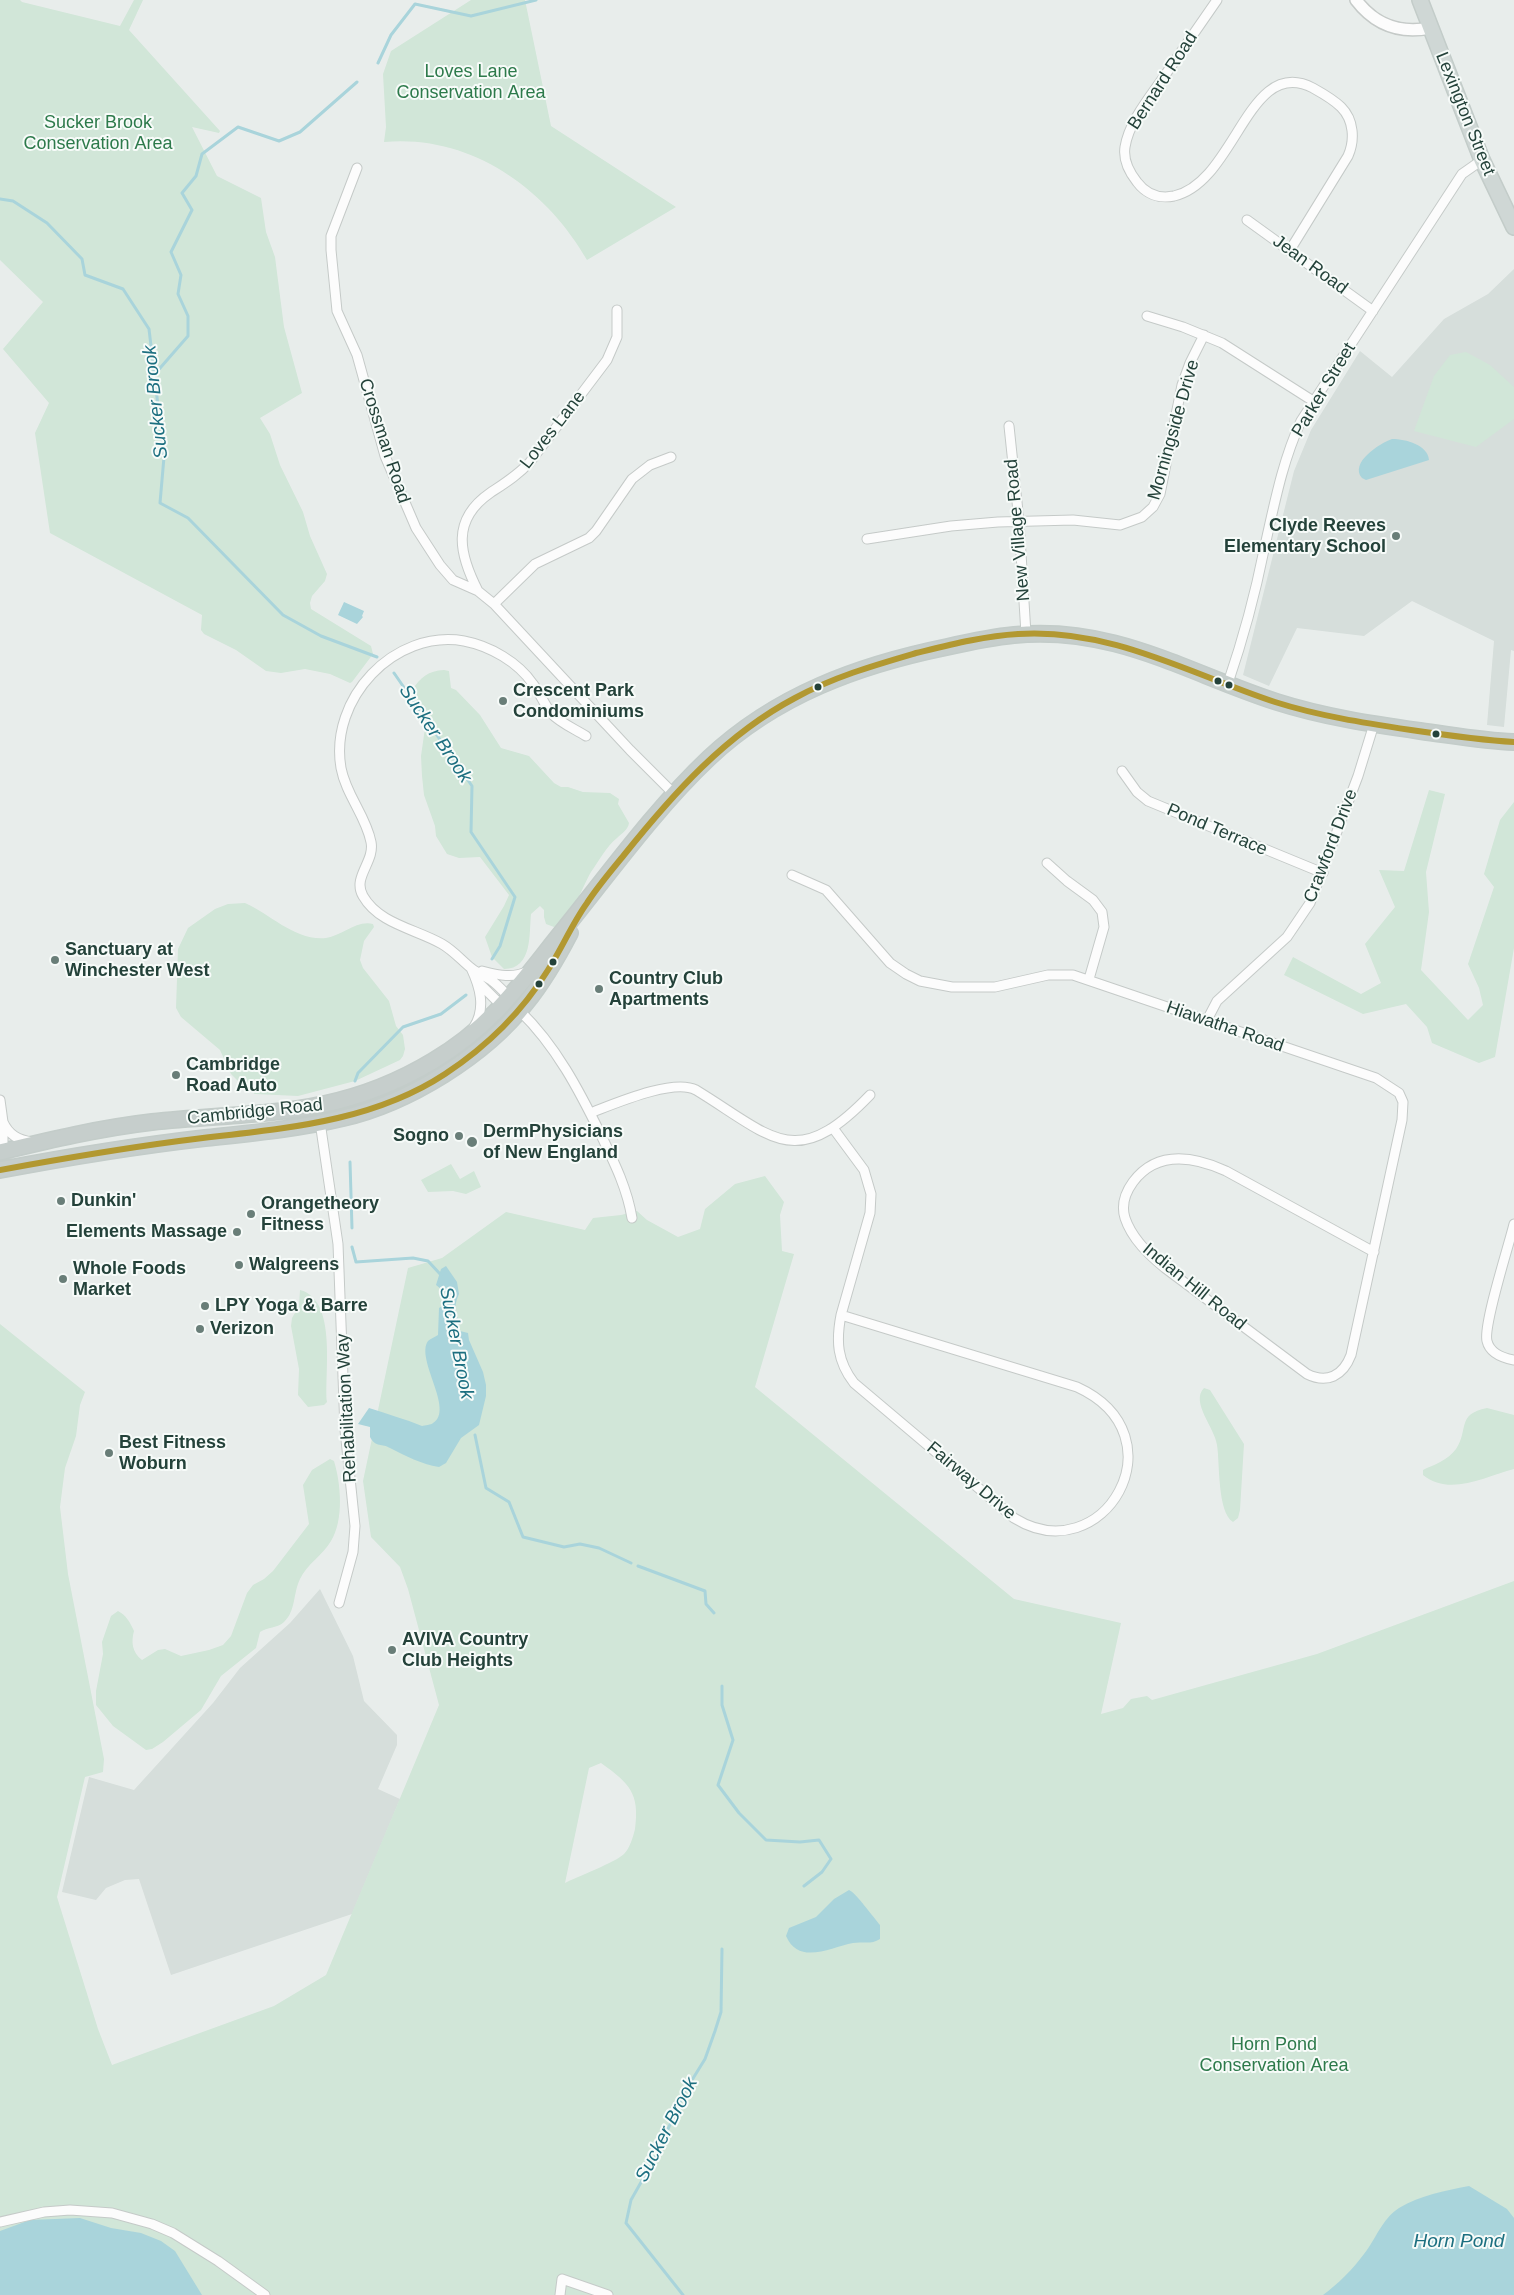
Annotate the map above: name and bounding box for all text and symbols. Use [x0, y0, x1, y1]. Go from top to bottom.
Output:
street label: Bernard Road [1123, 28, 1203, 134]
street label: Lexington Street [1430, 49, 1500, 179]
park label: Loves Lane Conservation Area [396, 61, 546, 104]
park label: Sucker Brook Conservation Area [23, 112, 173, 154]
street label: Jean Road [1268, 231, 1352, 299]
street label: Parker Street [1287, 339, 1361, 441]
water label: Sucker Brook [139, 344, 173, 460]
street label: Morningside Drive [1144, 357, 1204, 503]
street label: Crossman Road [354, 376, 414, 506]
street label: Loves Lane [516, 387, 590, 473]
street label: New Village Road [1001, 458, 1035, 602]
place label: Clyde Reeves Elementary School [1224, 515, 1386, 558]
marker: Clyde Reeves Elementary School [1390, 530, 1402, 542]
unlabelled marker [1213, 676, 1223, 686]
water label: Sucker Brook [394, 680, 476, 788]
place label: Crescent Park Condominiums [513, 680, 644, 722]
unlabelled marker [1224, 680, 1234, 690]
unlabelled marker [813, 682, 823, 692]
marker: Crescent Park Condominiums [497, 695, 509, 707]
unlabelled marker [1431, 729, 1441, 739]
street label: Crawford Drive [1299, 786, 1363, 906]
street label: Pond Terrace [1164, 799, 1270, 861]
place label: Sanctuary at Winchester West [65, 939, 210, 982]
marker: Sanctuary at Winchester West [49, 954, 61, 966]
unlabelled marker [548, 957, 558, 967]
place label: Country Club Apartments [609, 968, 723, 1011]
unlabelled marker [534, 979, 544, 989]
marker: Country Club Apartments [593, 983, 605, 995]
street label: Hiawatha Road [1163, 997, 1287, 1057]
place label: Cambridge Road Auto [186, 1054, 280, 1096]
marker: Cambridge Road Auto [170, 1069, 182, 1081]
street label: Cambridge Road [186, 1094, 324, 1130]
place label: DermPhysicians of New England [483, 1121, 623, 1164]
place label: Sogno [393, 1125, 449, 1147]
marker: Sogno [453, 1130, 465, 1142]
marker: DermPhysicians of New England [465, 1135, 479, 1149]
place label: Dunkin' [71, 1190, 136, 1212]
place label: Orangetheory Fitness [261, 1193, 379, 1236]
marker: Dunkin' [55, 1195, 67, 1207]
marker: Orangetheory Fitness [245, 1208, 257, 1220]
place label: Elements Massage [66, 1221, 227, 1243]
marker: Elements Massage [231, 1226, 243, 1238]
street label: Indian Hill Road [1138, 1239, 1250, 1335]
place label: Walgreens [249, 1254, 339, 1276]
place label: Whole Foods Market [73, 1258, 186, 1300]
marker: Walgreens [233, 1259, 245, 1271]
marker: Whole Foods Market [57, 1273, 69, 1285]
water label: Sucker Brook [434, 1285, 478, 1401]
place label: LPY Yoga & Barre [215, 1295, 368, 1317]
marker: LPY Yoga & Barre [199, 1300, 211, 1312]
place label: Verizon [210, 1318, 274, 1340]
marker: Verizon [194, 1323, 206, 1335]
street label: Rehabilitation Way [332, 1333, 362, 1483]
place label: Best Fitness Woburn [119, 1432, 226, 1475]
street label: Fairway Drive [922, 1437, 1020, 1525]
marker: Best Fitness Woburn [103, 1447, 115, 1459]
place label: AVIVA Country Club Heights [402, 1629, 528, 1672]
marker: AVIVA Country Club Heights [386, 1644, 398, 1656]
park label: Horn Pond Conservation Area [1199, 2034, 1349, 2076]
water label: Sucker Brook [631, 2074, 703, 2186]
water label: Horn Pond [1414, 2231, 1504, 2253]

